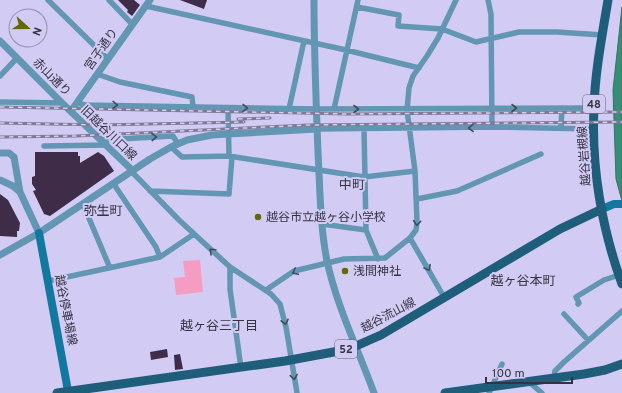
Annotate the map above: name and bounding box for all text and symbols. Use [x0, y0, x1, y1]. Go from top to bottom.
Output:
north arrow [8, 8, 48, 48]
text: N [28, 25, 44, 37]
street label: 宮子通り [81, 25, 122, 74]
street label: 赤山通り [29, 55, 74, 100]
road number: 48 [583, 95, 605, 113]
one-way arrow [113, 101, 119, 109]
street label: 旧越谷川口線 [77, 103, 140, 164]
one-way arrow [242, 104, 248, 112]
one-way arrow [511, 104, 517, 112]
one-way arrow [353, 105, 359, 113]
one-way arrow [468, 124, 474, 132]
street label: 越谷岩槻線 [575, 125, 595, 186]
one-way arrow [151, 132, 157, 141]
district label: 中町 [339, 178, 365, 194]
district label: 弥生町 [83, 204, 123, 220]
place label: 越谷市立越ヶ谷小学校 [266, 210, 386, 226]
marker: 越谷市立越ヶ谷小学校 [253, 212, 263, 222]
one-way arrow [412, 220, 421, 226]
one-way arrow [209, 248, 217, 255]
place label: 浅間神社 [353, 264, 401, 280]
one-way arrow [423, 264, 430, 271]
marker: 浅間神社 [340, 266, 350, 276]
one-way arrow [291, 267, 299, 275]
street label: 越谷停車場線 [50, 273, 80, 347]
district label: 越ヶ谷本町 [490, 274, 556, 290]
street label: 越谷流山線 [358, 295, 419, 337]
district label: 越ヶ谷三丁目 [180, 319, 258, 335]
one-way arrow [280, 319, 288, 325]
road number: 52 [335, 340, 357, 358]
scale bar [486, 359, 572, 385]
text: 100 m [492, 366, 525, 382]
one-way arrow [290, 373, 298, 380]

